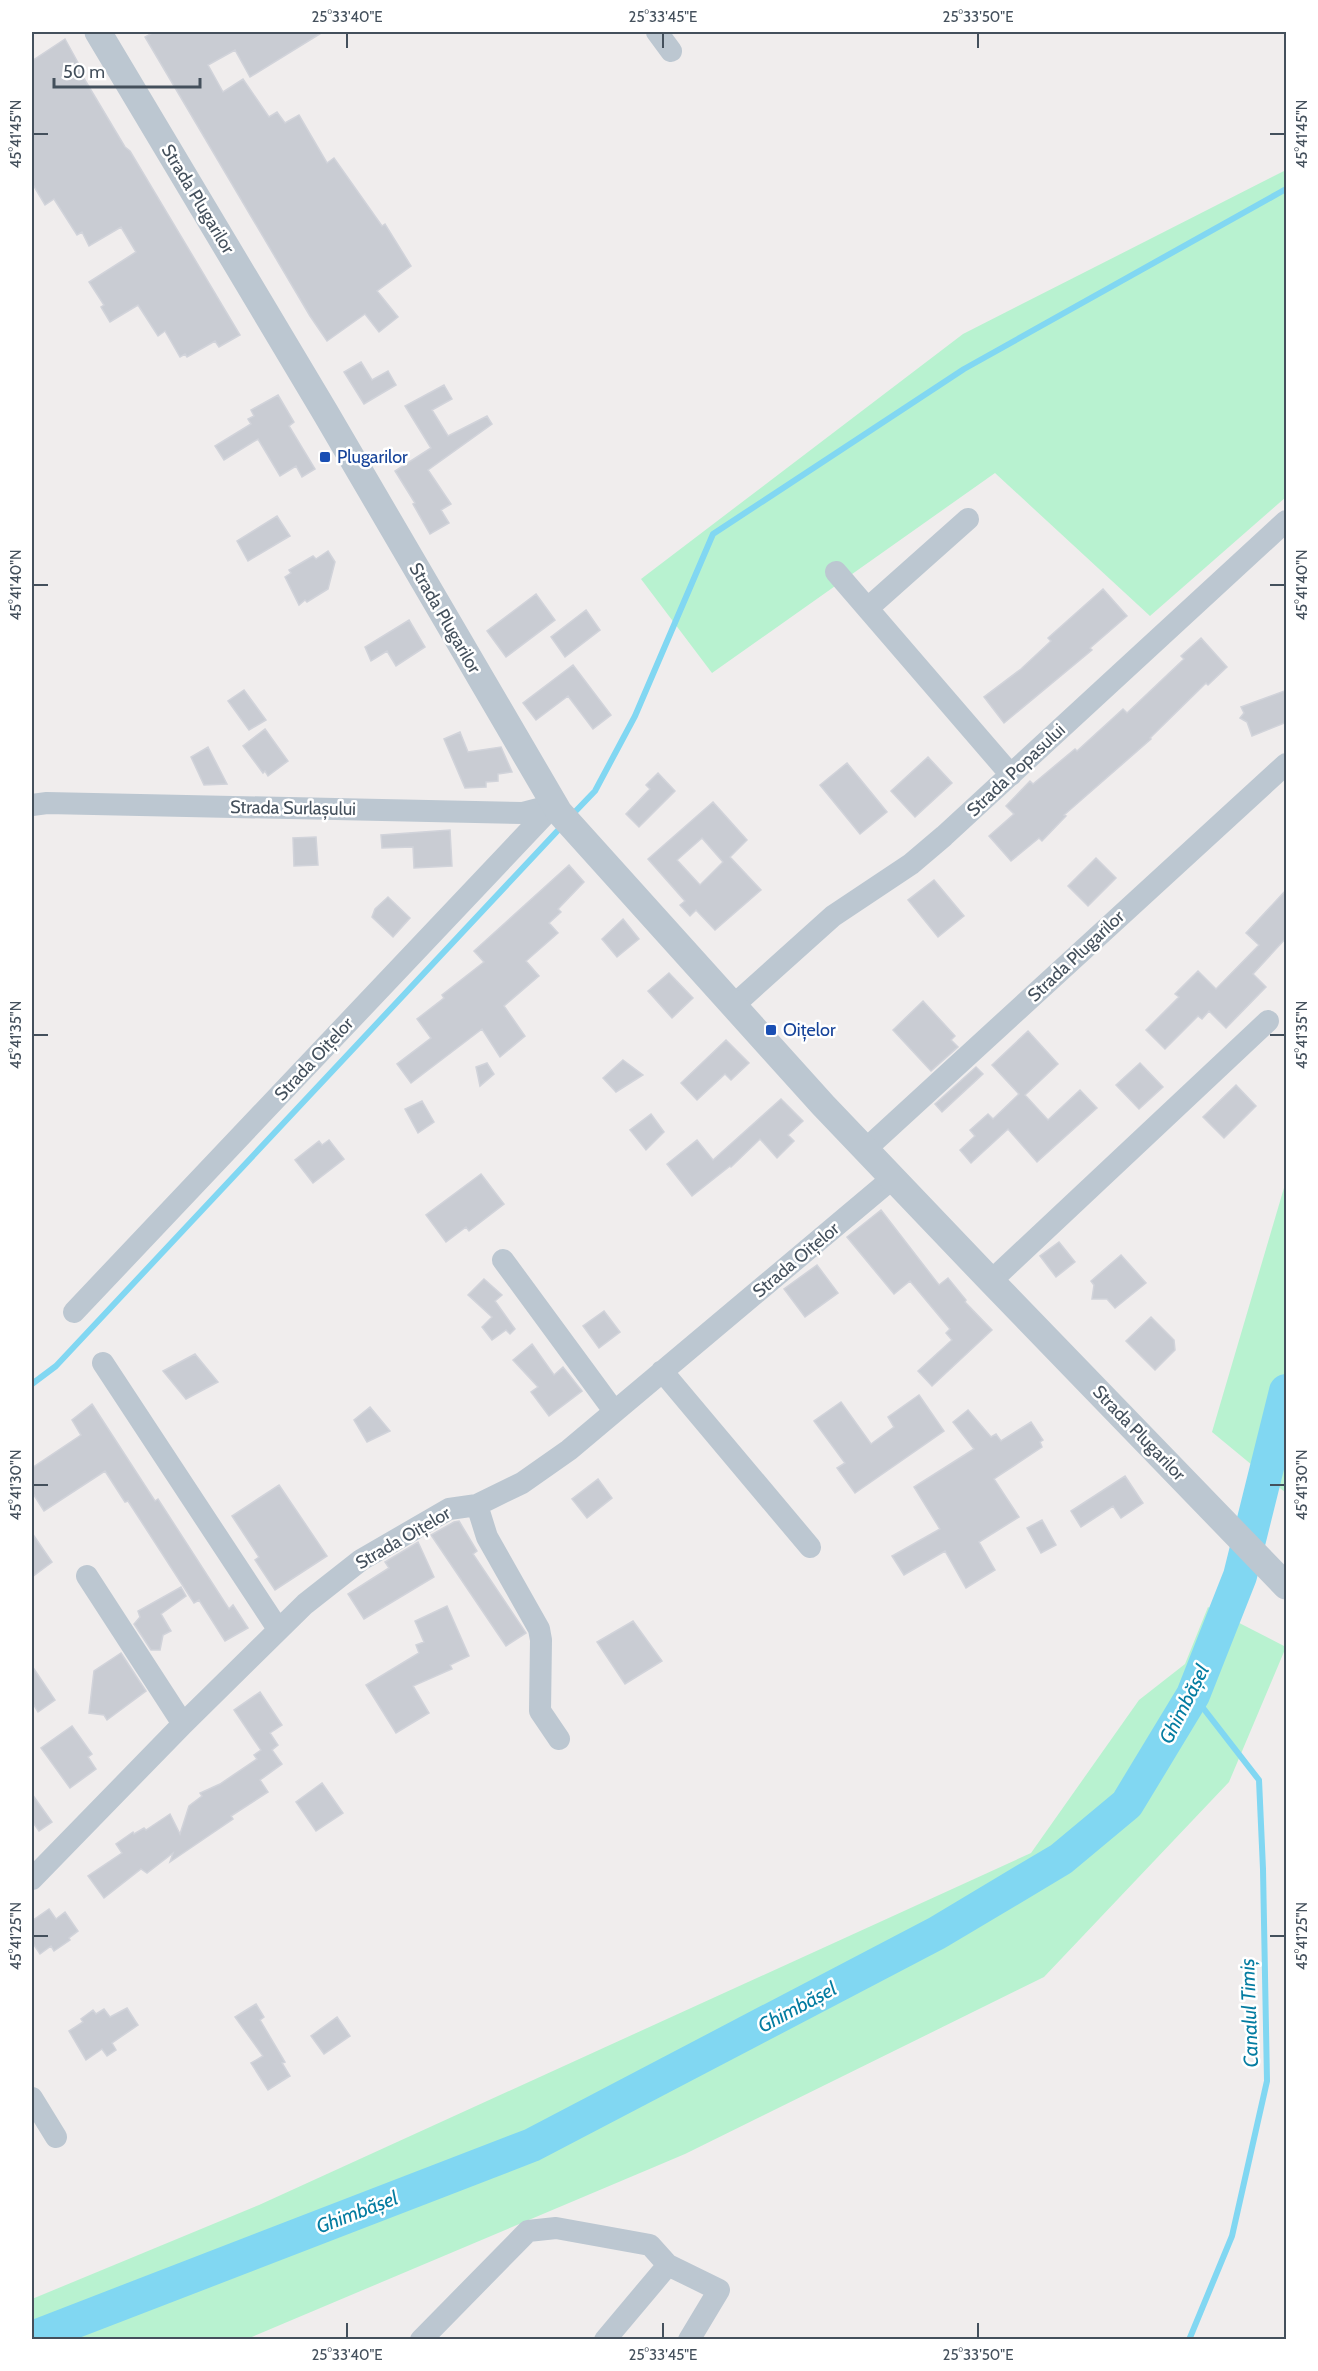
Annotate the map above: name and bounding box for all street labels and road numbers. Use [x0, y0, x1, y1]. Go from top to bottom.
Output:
street label: Strada Plugarilor [157, 140, 240, 258]
street label: Strada Plugarilor [404, 559, 486, 677]
street label: Strada Popasului [962, 719, 1070, 821]
street label: Strada Surlașului [230, 796, 356, 821]
street label: Strada Plugarilor [1023, 905, 1129, 1006]
street label: Strada Oițelor [270, 1013, 359, 1106]
street label: Strada Oițelor [748, 1217, 844, 1303]
street label: Strada Plugarilor [1088, 1381, 1190, 1485]
street label: Strada Oițelor [352, 1502, 455, 1575]

